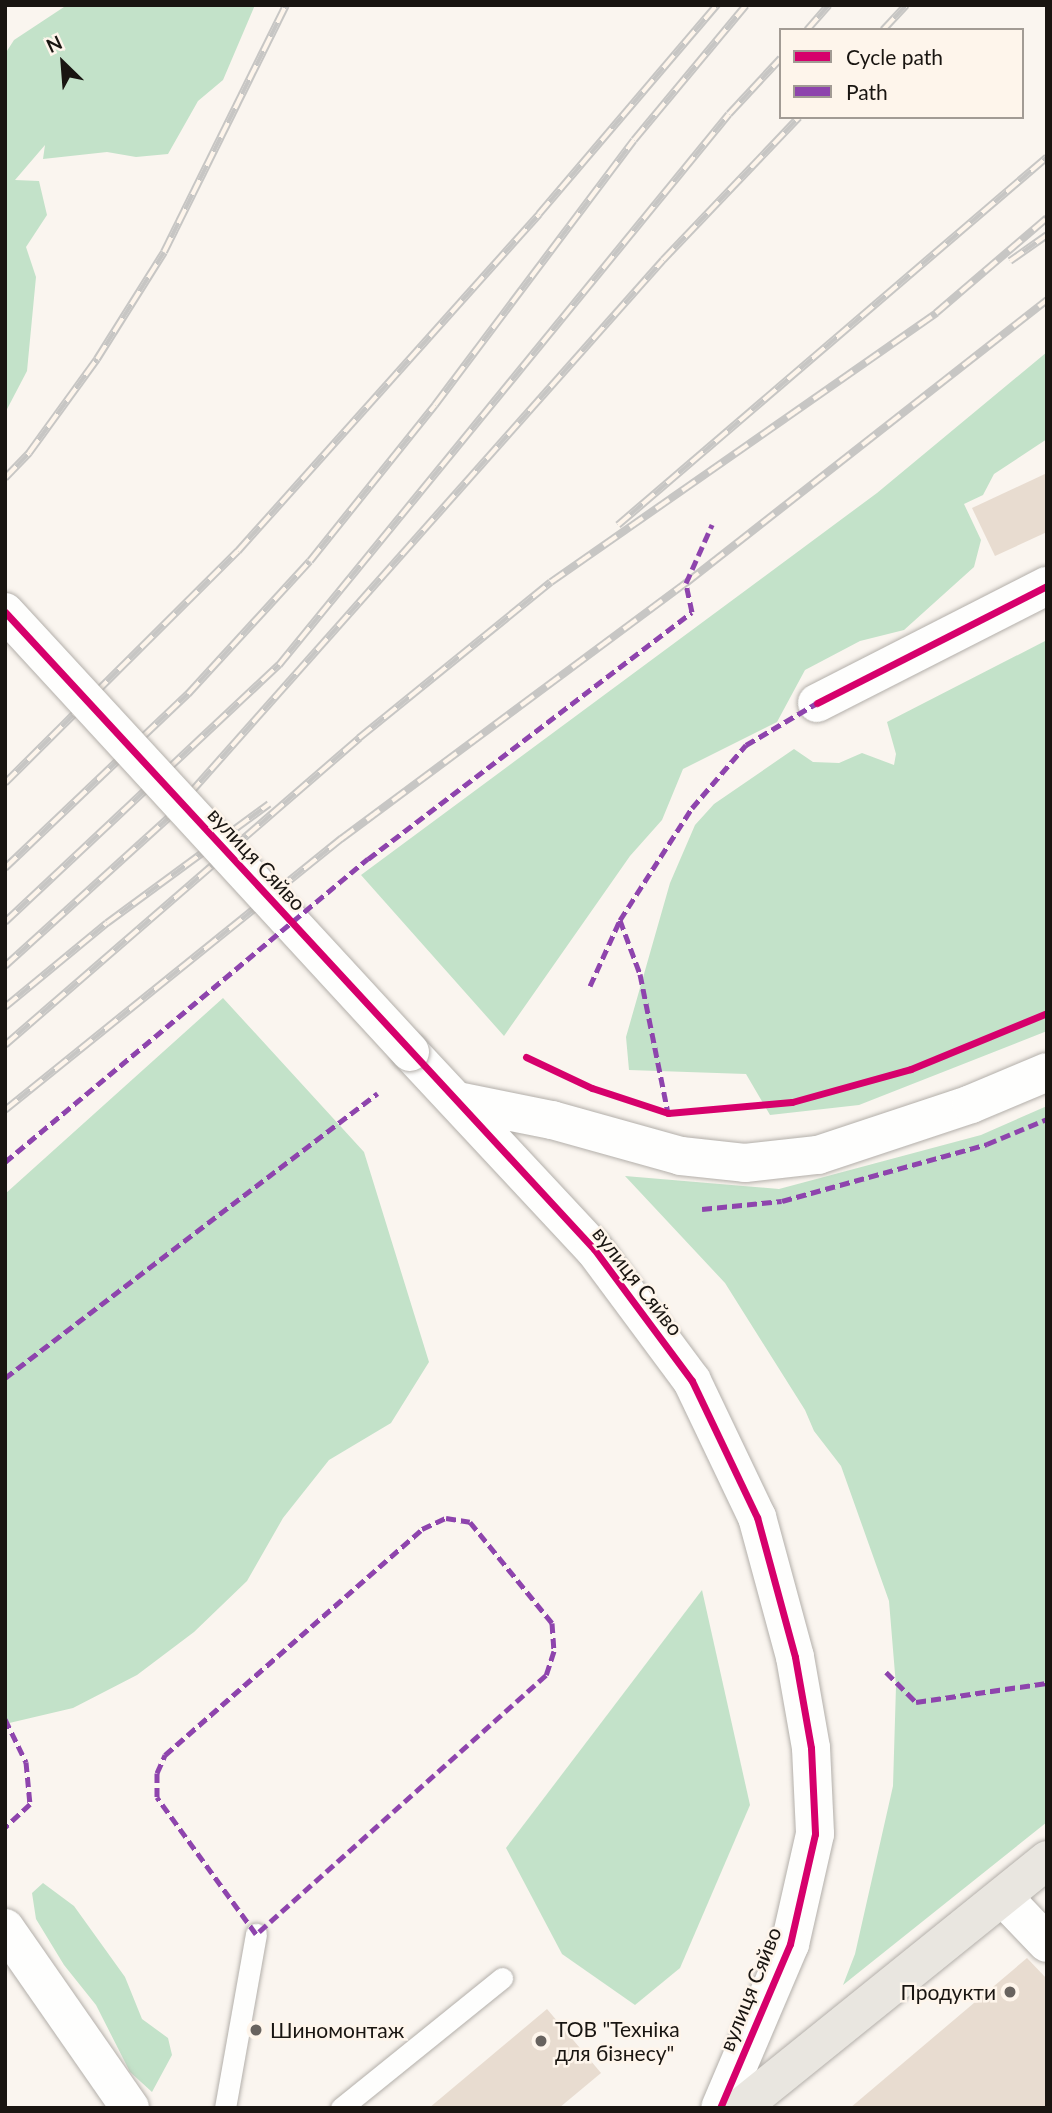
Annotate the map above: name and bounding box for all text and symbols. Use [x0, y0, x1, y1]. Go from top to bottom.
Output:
north arrow [28, 28, 98, 98]
legend [779, 28, 1024, 119]
text: N [42, 30, 65, 57]
text: Cycle path [846, 44, 943, 69]
text: Path [846, 79, 888, 104]
street label: вулиця Сяйво [203, 802, 311, 916]
street label: вулиця Сяйво [588, 1221, 688, 1341]
street label: вулиця Сяйво [714, 1923, 786, 2055]
place label: Продукти [901, 1979, 996, 2005]
marker: Продукти [1002, 1984, 1018, 2000]
place label: ТОВ "Техніка для бізнесу" [555, 2016, 680, 2066]
place label: Шиномонтаж [270, 2017, 404, 2043]
marker: Шиномонтаж [248, 2022, 264, 2038]
marker: ТОВ "Техніка для бізнесу" [533, 2033, 549, 2049]

